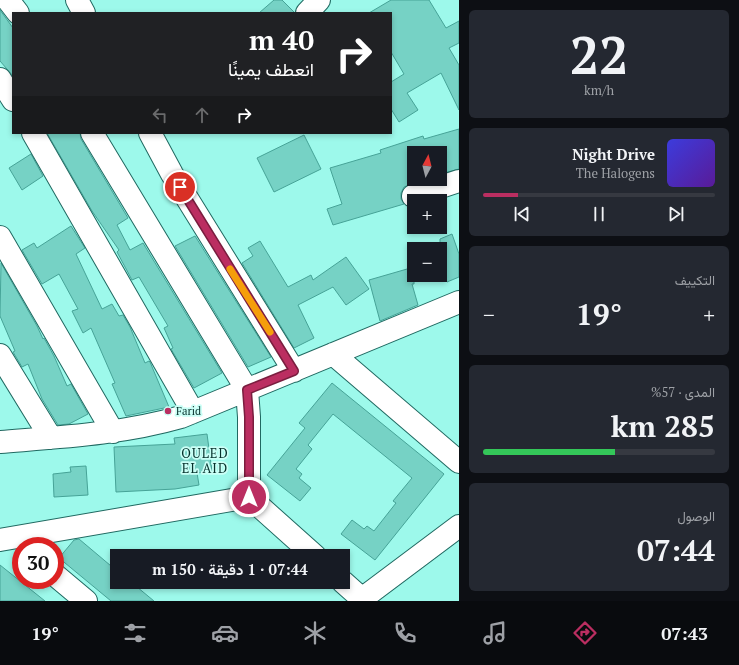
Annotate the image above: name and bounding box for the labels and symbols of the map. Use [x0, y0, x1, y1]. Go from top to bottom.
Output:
north arrow [407, 146, 447, 186]
pin [163, 170, 197, 204]
place label: Farid [176, 404, 201, 418]
marker: Farid [163, 406, 173, 416]
district label: OULED EL AID [181, 444, 229, 477]
position arrow [228, 476, 270, 518]
speed limit sign: 30 [12, 537, 64, 589]

